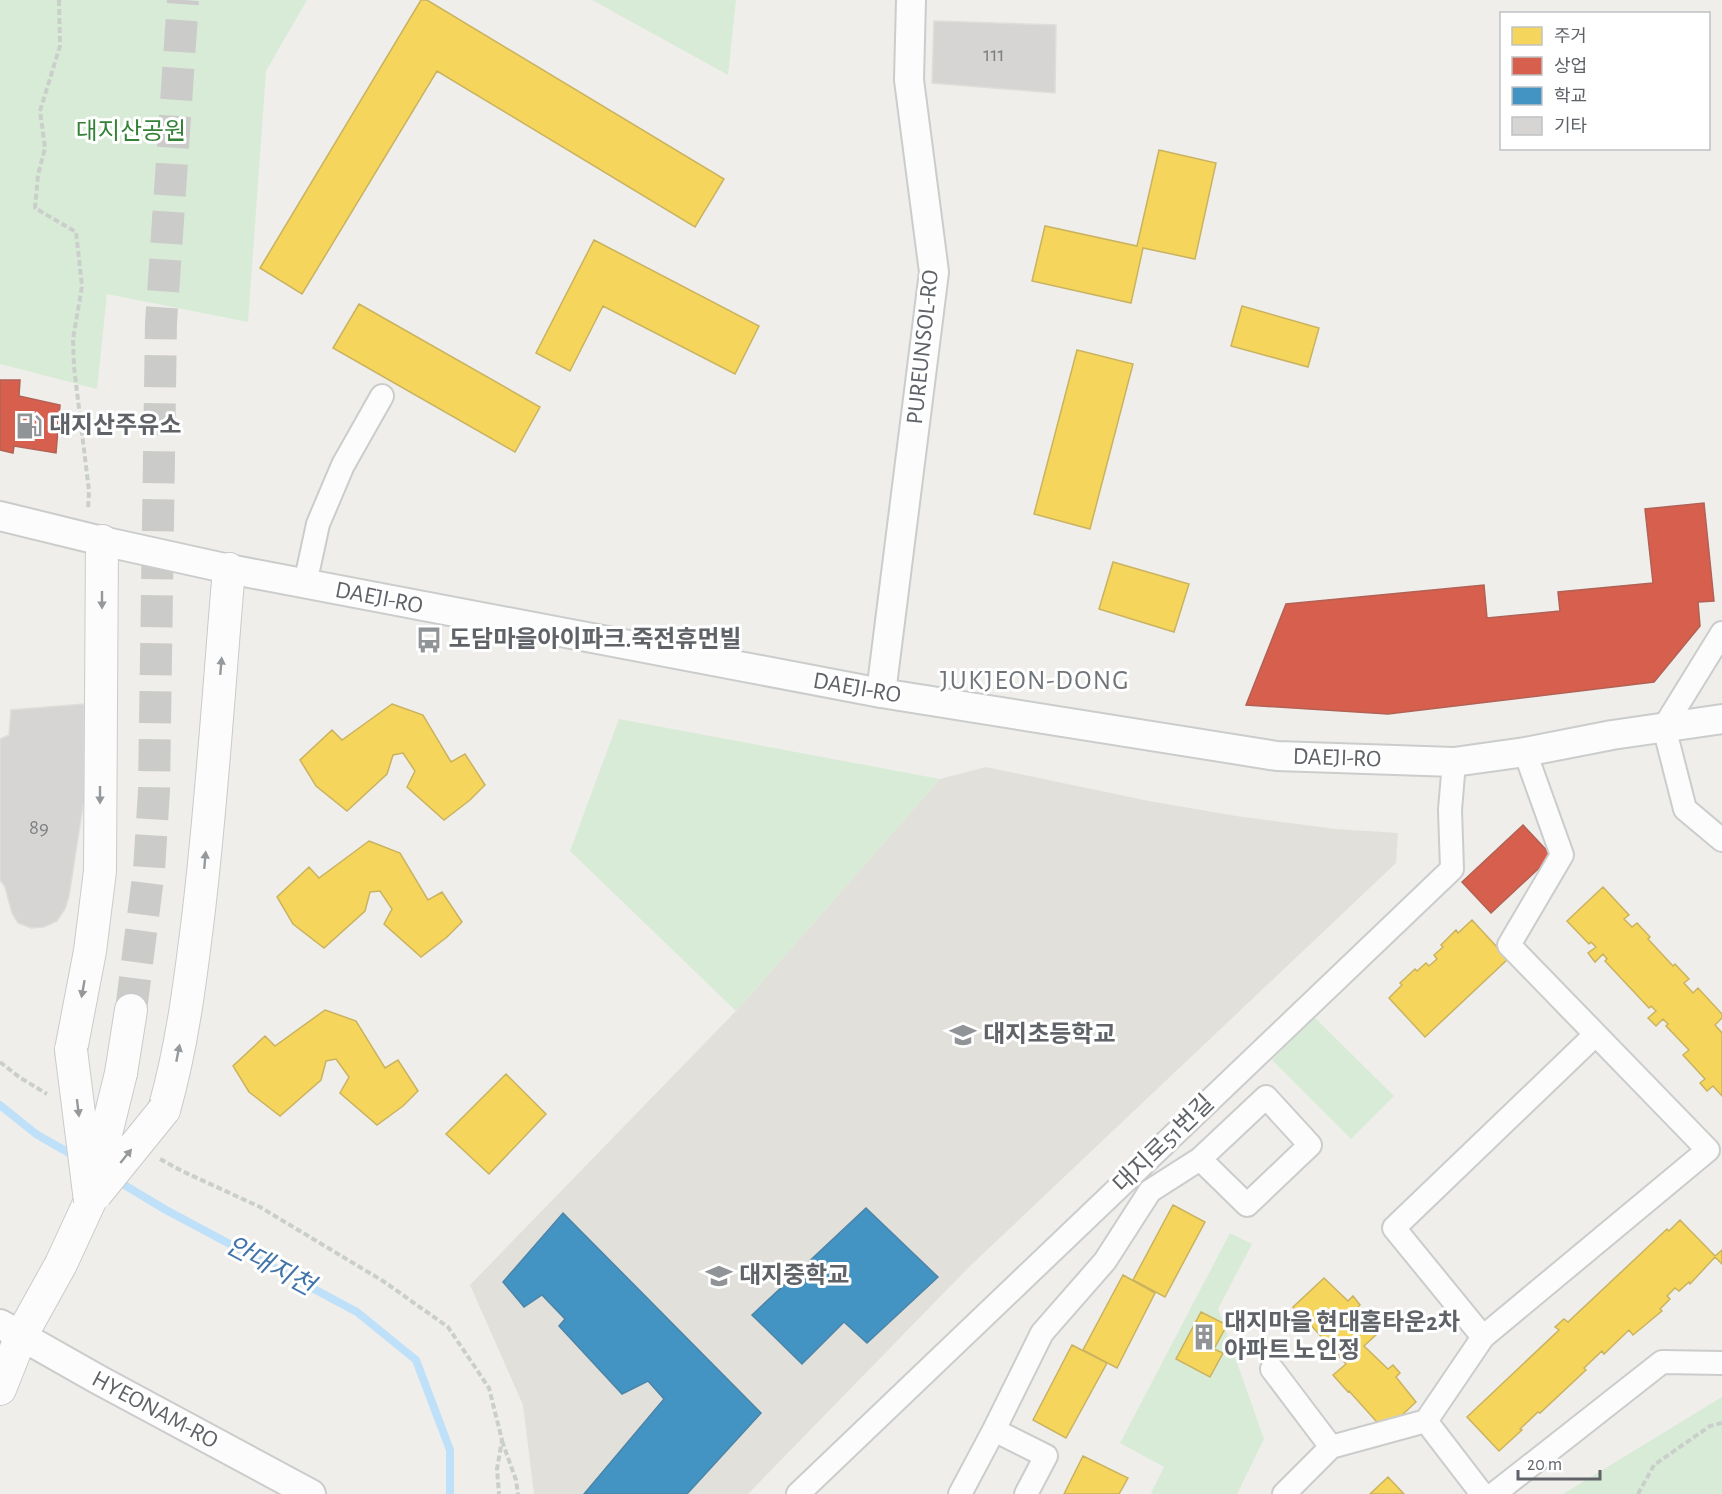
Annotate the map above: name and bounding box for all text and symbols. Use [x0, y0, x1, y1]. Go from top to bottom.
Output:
legend [1500, 12, 1710, 150]
text: 주거 [1554, 27, 1587, 46]
house number: 111 [983, 44, 1005, 65]
text: 상업 [1554, 56, 1587, 76]
text: 학교 [1554, 87, 1587, 106]
text: 기타 [1554, 116, 1588, 136]
park label: 대지산공원 [76, 119, 186, 144]
street label: PUREUNSOL-RO [903, 269, 943, 425]
fuel station icon: 대지산주유소 [14, 411, 44, 441]
place label: 대지산주유소 [49, 412, 181, 438]
street label: DAEJI-RO [333, 578, 425, 618]
one-way arrow [97, 590, 107, 609]
bus stop icon: 도담마을아이파크.죽전휴먼빌 [414, 625, 444, 655]
place label: 도담마을아이파크.죽전휴먼빌 [449, 626, 742, 652]
one-way arrow [216, 656, 226, 675]
district label: JUKJEON-DONG [940, 667, 1130, 694]
street label: DAEJI-RO [811, 668, 903, 708]
street label: DAEJI-RO [1292, 744, 1382, 772]
one-way arrow [96, 785, 105, 804]
house number: 89 [29, 817, 49, 838]
one-way arrow [200, 850, 210, 869]
one-way arrow [78, 979, 87, 998]
school or university icon: 대지초등학교 [948, 1020, 978, 1050]
place label: 대지초등학교 [983, 1021, 1115, 1047]
one-way arrow [174, 1043, 183, 1062]
street label: 대지로51번길 [1109, 1090, 1219, 1197]
one-way arrow [74, 1098, 83, 1117]
one-way arrow [120, 1148, 133, 1164]
water label: 안대지천 [222, 1231, 322, 1301]
school or university icon: 대지중학교 [704, 1261, 734, 1291]
place label: 대지중학교 [739, 1262, 849, 1288]
place label: 대지마을 현대홈타운2차 아파트 노인정 [1224, 1309, 1460, 1363]
building icon: 대지마을 현대홈타운2차 아파트 노인정 [1189, 1322, 1219, 1352]
street label: HYEONAM-RO [88, 1367, 222, 1453]
scale bar [1518, 1443, 1600, 1481]
text: 20 m [1527, 1456, 1562, 1474]

